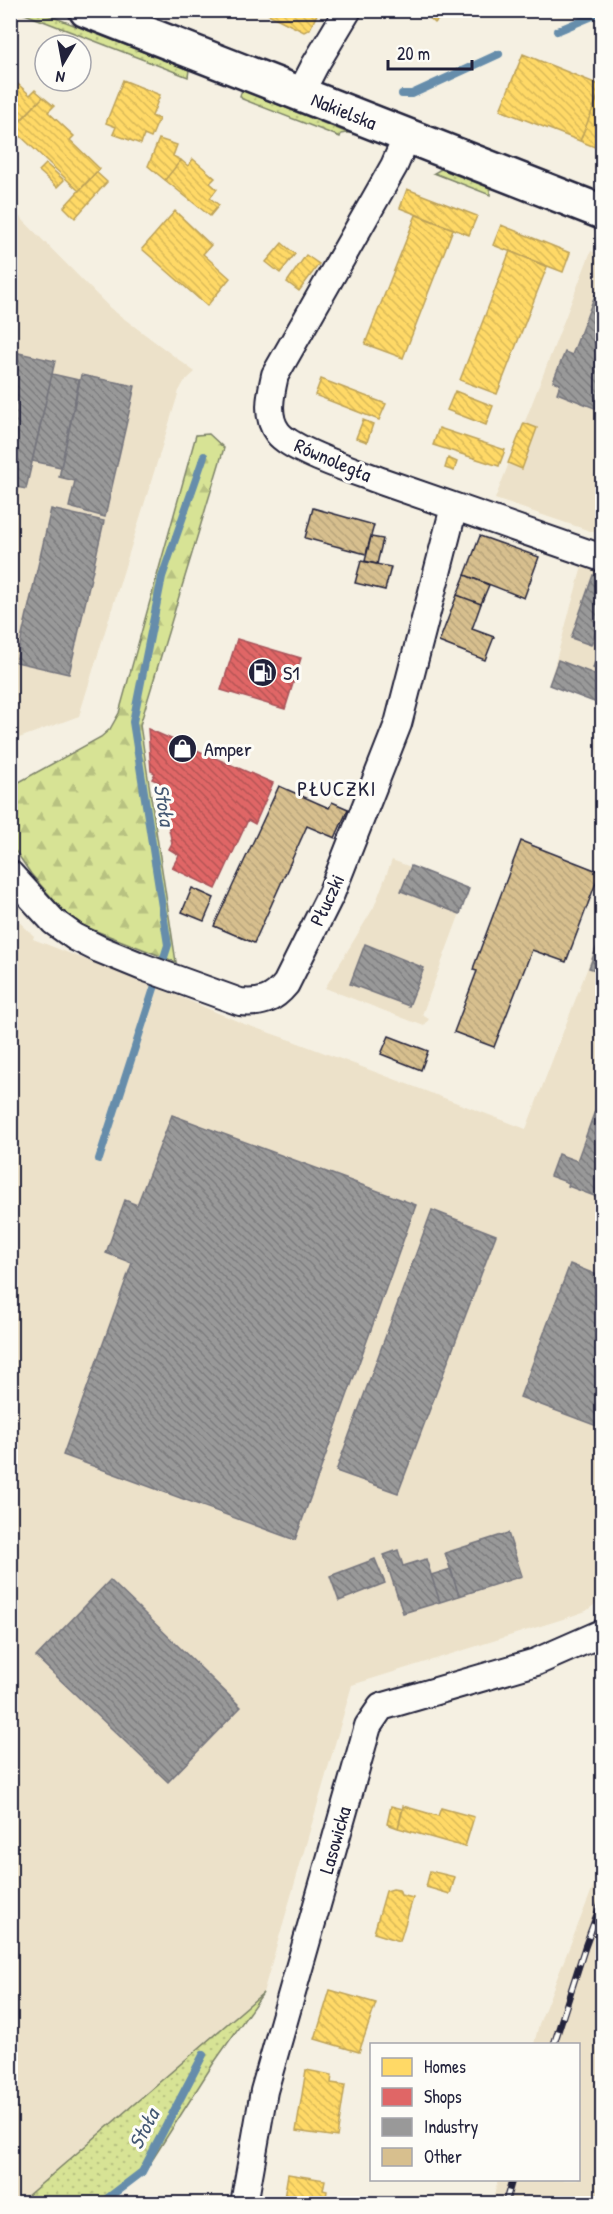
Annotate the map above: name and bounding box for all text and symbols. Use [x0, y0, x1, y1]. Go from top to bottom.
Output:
north arrow [33, 33, 93, 93]
scale bar [388, 33, 472, 71]
text: 20 m [397, 41, 430, 66]
text: N [54, 66, 66, 89]
street label: Nakielska [307, 85, 381, 136]
street label: Równoległa [291, 431, 376, 488]
fuel station icon: S1 [246, 657, 278, 689]
place label: S1 [283, 659, 299, 686]
shop icon: Amper [167, 733, 199, 765]
place label: Amper [204, 735, 252, 762]
district label: PŁUCZKI [297, 774, 377, 803]
water label: Stoła [147, 782, 182, 830]
street label: Płuczki [303, 869, 350, 930]
street label: Lasowicka [312, 1803, 357, 1877]
legend [370, 2043, 580, 2181]
text: Homes [424, 2054, 466, 2079]
text: Shops [424, 2084, 462, 2109]
water label: Stoła [121, 2101, 167, 2154]
text: Industry [424, 2114, 479, 2139]
text: Other [424, 2144, 462, 2169]

